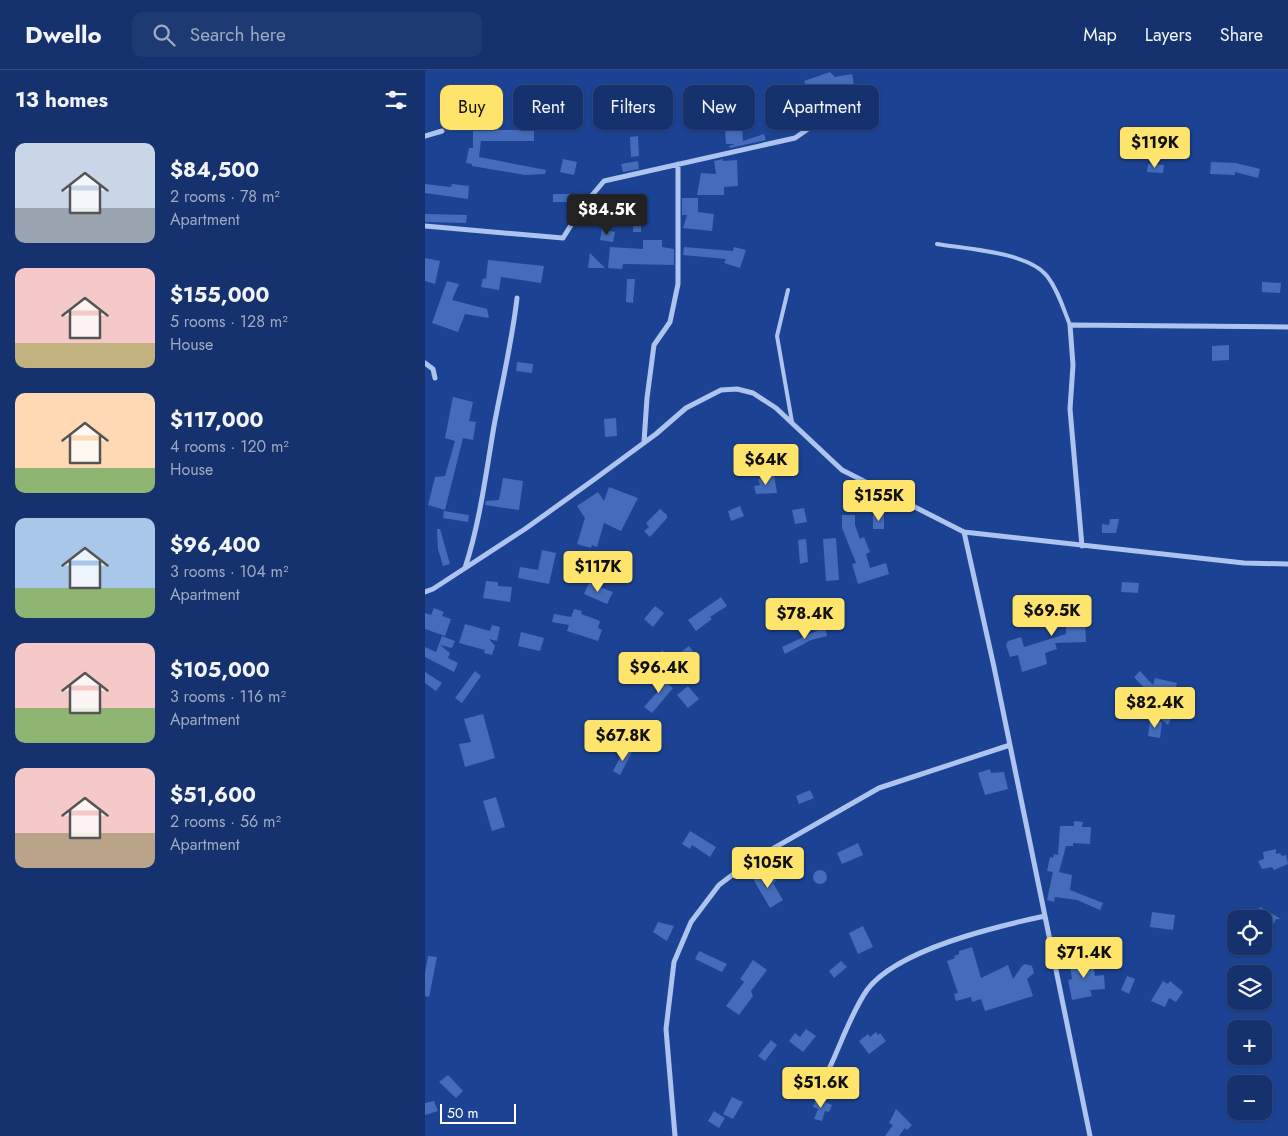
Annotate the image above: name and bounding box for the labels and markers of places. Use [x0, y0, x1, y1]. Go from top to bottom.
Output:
pin: $119K [1120, 126, 1190, 169]
pin: $84.5K [566, 194, 648, 236]
pin: $64K [736, 444, 796, 486]
pin: $155K [844, 480, 914, 522]
pin: $117K [563, 550, 633, 593]
pin: $69.5K [1011, 594, 1093, 637]
pin: $78.4K [764, 598, 846, 640]
pin: $96.4K [618, 652, 700, 694]
pin: $82.4K [1114, 686, 1196, 729]
pin: $67.8K [582, 720, 664, 762]
pin: $105K [733, 846, 803, 889]
pin: $71.4K [1043, 936, 1125, 979]
pin: $51.6K [780, 1066, 862, 1109]

